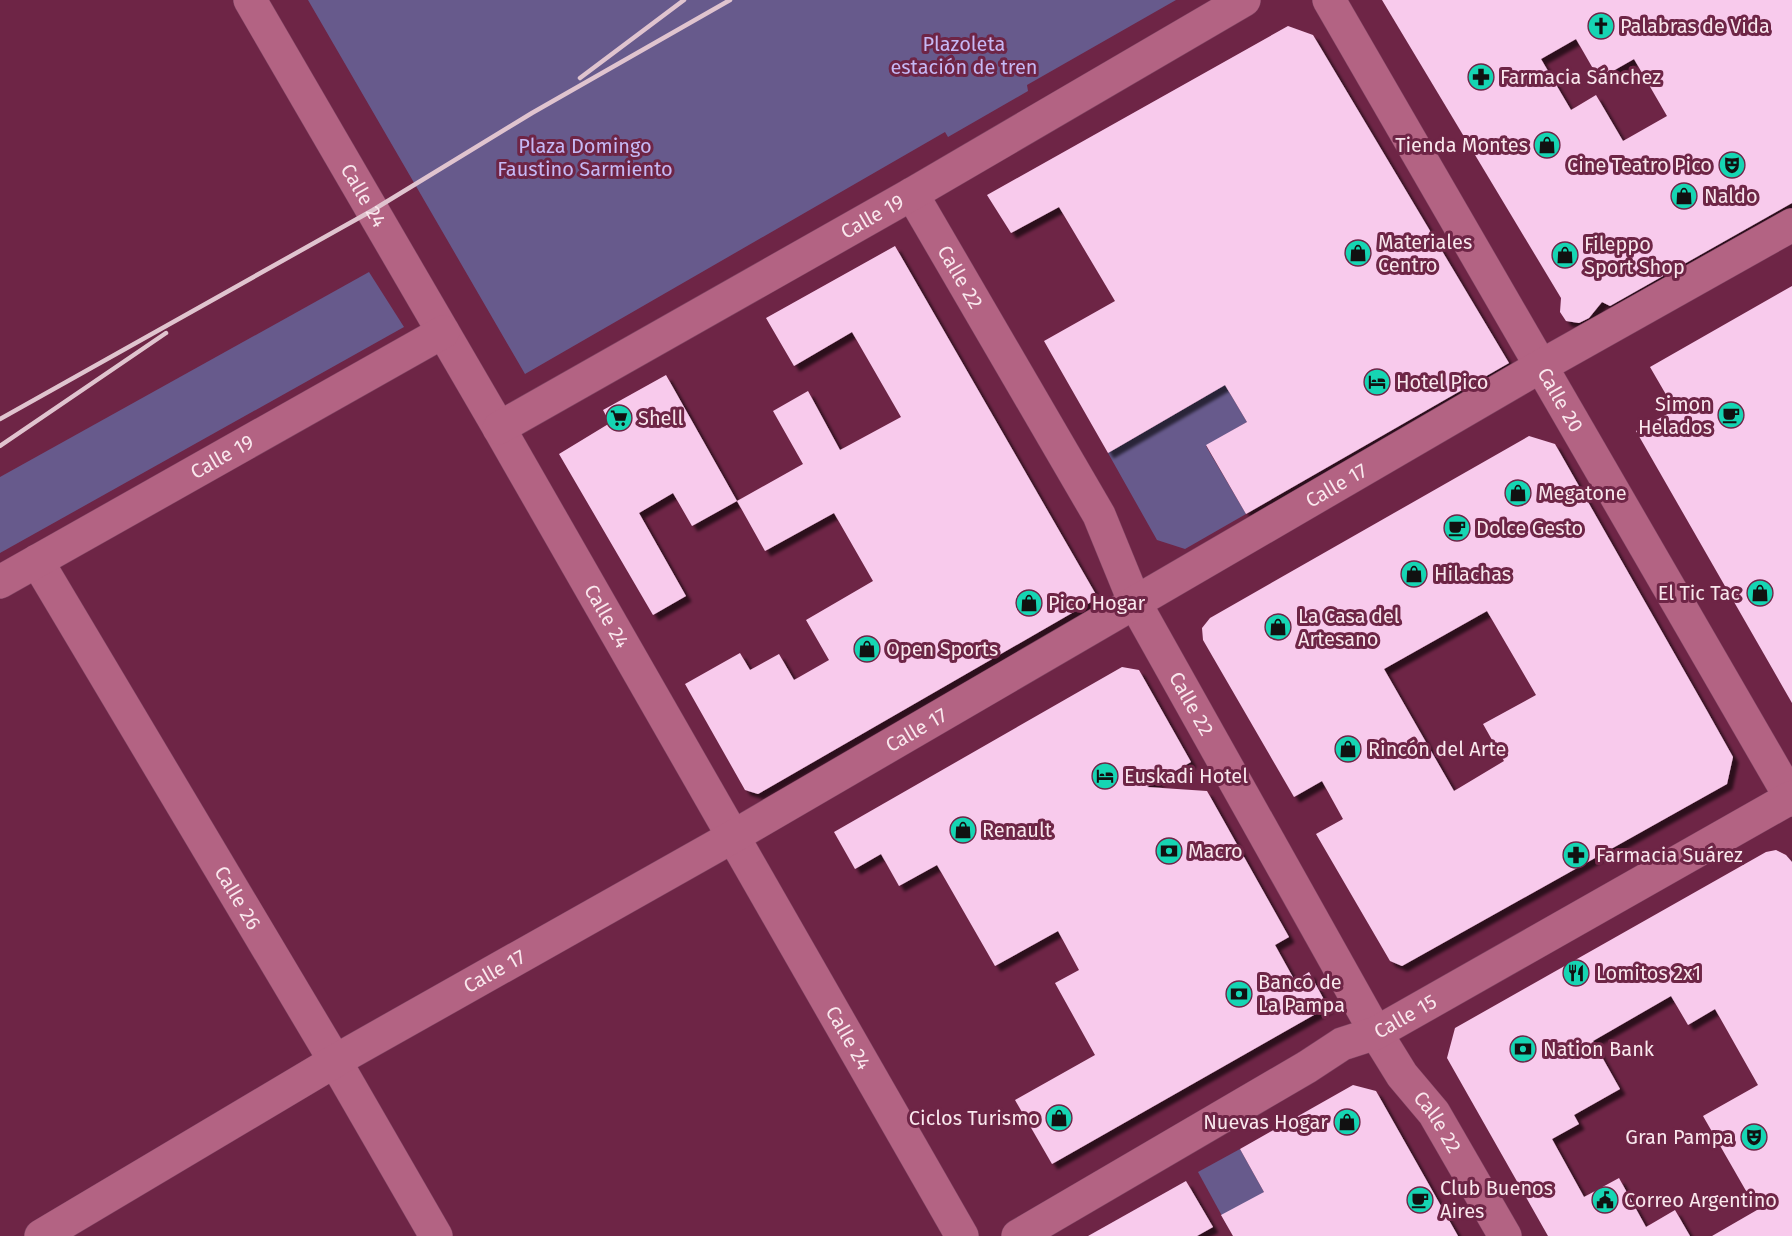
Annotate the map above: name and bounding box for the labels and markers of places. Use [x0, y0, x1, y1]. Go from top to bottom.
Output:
church icon: Palabras de Vida [1586, 11, 1616, 41]
place label: Palabras de Vida [1620, 14, 1770, 38]
pharmacy icon: Farmacia Sánchez [1466, 62, 1496, 92]
place label: Farmacia Sánchez [1500, 65, 1661, 89]
shop icon: Tienda Montes [1532, 130, 1562, 160]
place label: Tienda Montes [1395, 133, 1528, 157]
theatre icon: Cine Teatro Pico [1717, 150, 1747, 180]
place label: Cine Teatro Pico [1567, 153, 1712, 177]
shop icon: Naldo [1669, 181, 1699, 211]
place label: Naldo [1704, 184, 1758, 208]
place label: Materiales Centro [1378, 230, 1472, 277]
place label: Fileppo Sport Shop [1584, 232, 1685, 279]
shop icon: Materiales Centro [1343, 238, 1373, 268]
shop icon: Fileppo Sport Shop [1550, 240, 1580, 270]
hotel icon: Hotel Pico [1362, 367, 1392, 397]
place label: Hotel Pico [1396, 370, 1488, 394]
place label: Simon Helados [1638, 392, 1712, 439]
cafe icon: Simon Helados [1716, 400, 1746, 430]
supermarket icon: Shell [604, 403, 634, 433]
place label: Shell [638, 406, 683, 430]
shop icon: Megatone [1503, 478, 1533, 508]
place label: Megatone [1538, 481, 1627, 505]
cafe icon: Dolce Gesto [1442, 513, 1472, 543]
place label: Dolce Gesto [1476, 516, 1583, 540]
shop icon: Hilachas [1399, 559, 1429, 589]
place label: Hilachas [1434, 562, 1511, 586]
shop icon: El Tic Tac [1745, 578, 1775, 608]
place label: El Tic Tac [1658, 581, 1740, 605]
shop icon: Pico Hogar [1014, 588, 1044, 618]
place label: Pico Hogar [1048, 591, 1146, 615]
place label: La Casa del Artesano [1298, 604, 1400, 651]
shop icon: La Casa del Artesano [1263, 612, 1293, 642]
shop icon: Open Sports [852, 634, 882, 664]
place label: Open Sports [886, 637, 998, 661]
shop icon: Rincón del Arte [1333, 734, 1363, 764]
place label: Rincón del Arte [1368, 737, 1506, 761]
hotel icon: Euskadi Hotel [1090, 761, 1120, 791]
place label: Euskadi Hotel [1124, 764, 1248, 788]
shop icon: Renault [948, 815, 978, 845]
place label: Renault [982, 818, 1053, 842]
bank icon: Macro [1154, 836, 1184, 866]
place label: Macro [1188, 839, 1243, 863]
pharmacy icon: Farmacia Suárez [1561, 840, 1591, 870]
place label: Farmacia Suárez [1596, 843, 1743, 867]
restaurant icon: Lomitos 2x1 [1561, 958, 1591, 988]
place label: Lomitos 2x1 [1596, 961, 1701, 985]
place label: Banco de La Pampa [1258, 970, 1345, 1017]
bank icon: Banco de La Pampa [1224, 979, 1254, 1009]
bank icon: Nation Bank [1508, 1034, 1538, 1064]
place label: Nation Bank [1543, 1037, 1655, 1061]
shop icon: Ciclos Turismo [1044, 1103, 1074, 1133]
place label: Ciclos Turismo [909, 1106, 1040, 1130]
shop icon: Nuevas Hogar [1332, 1107, 1362, 1137]
place label: Nuevas Hogar [1203, 1110, 1328, 1134]
theatre icon: Gran Pampa [1739, 1122, 1769, 1152]
place label: Gran Pampa [1625, 1125, 1734, 1149]
place label: Club Buenos Aires [1440, 1176, 1553, 1223]
cafe icon: Club Buenos Aires [1405, 1185, 1435, 1215]
public building icon: Correo Argentino [1590, 1185, 1620, 1215]
place label: Correo Argentino [1624, 1188, 1777, 1212]

